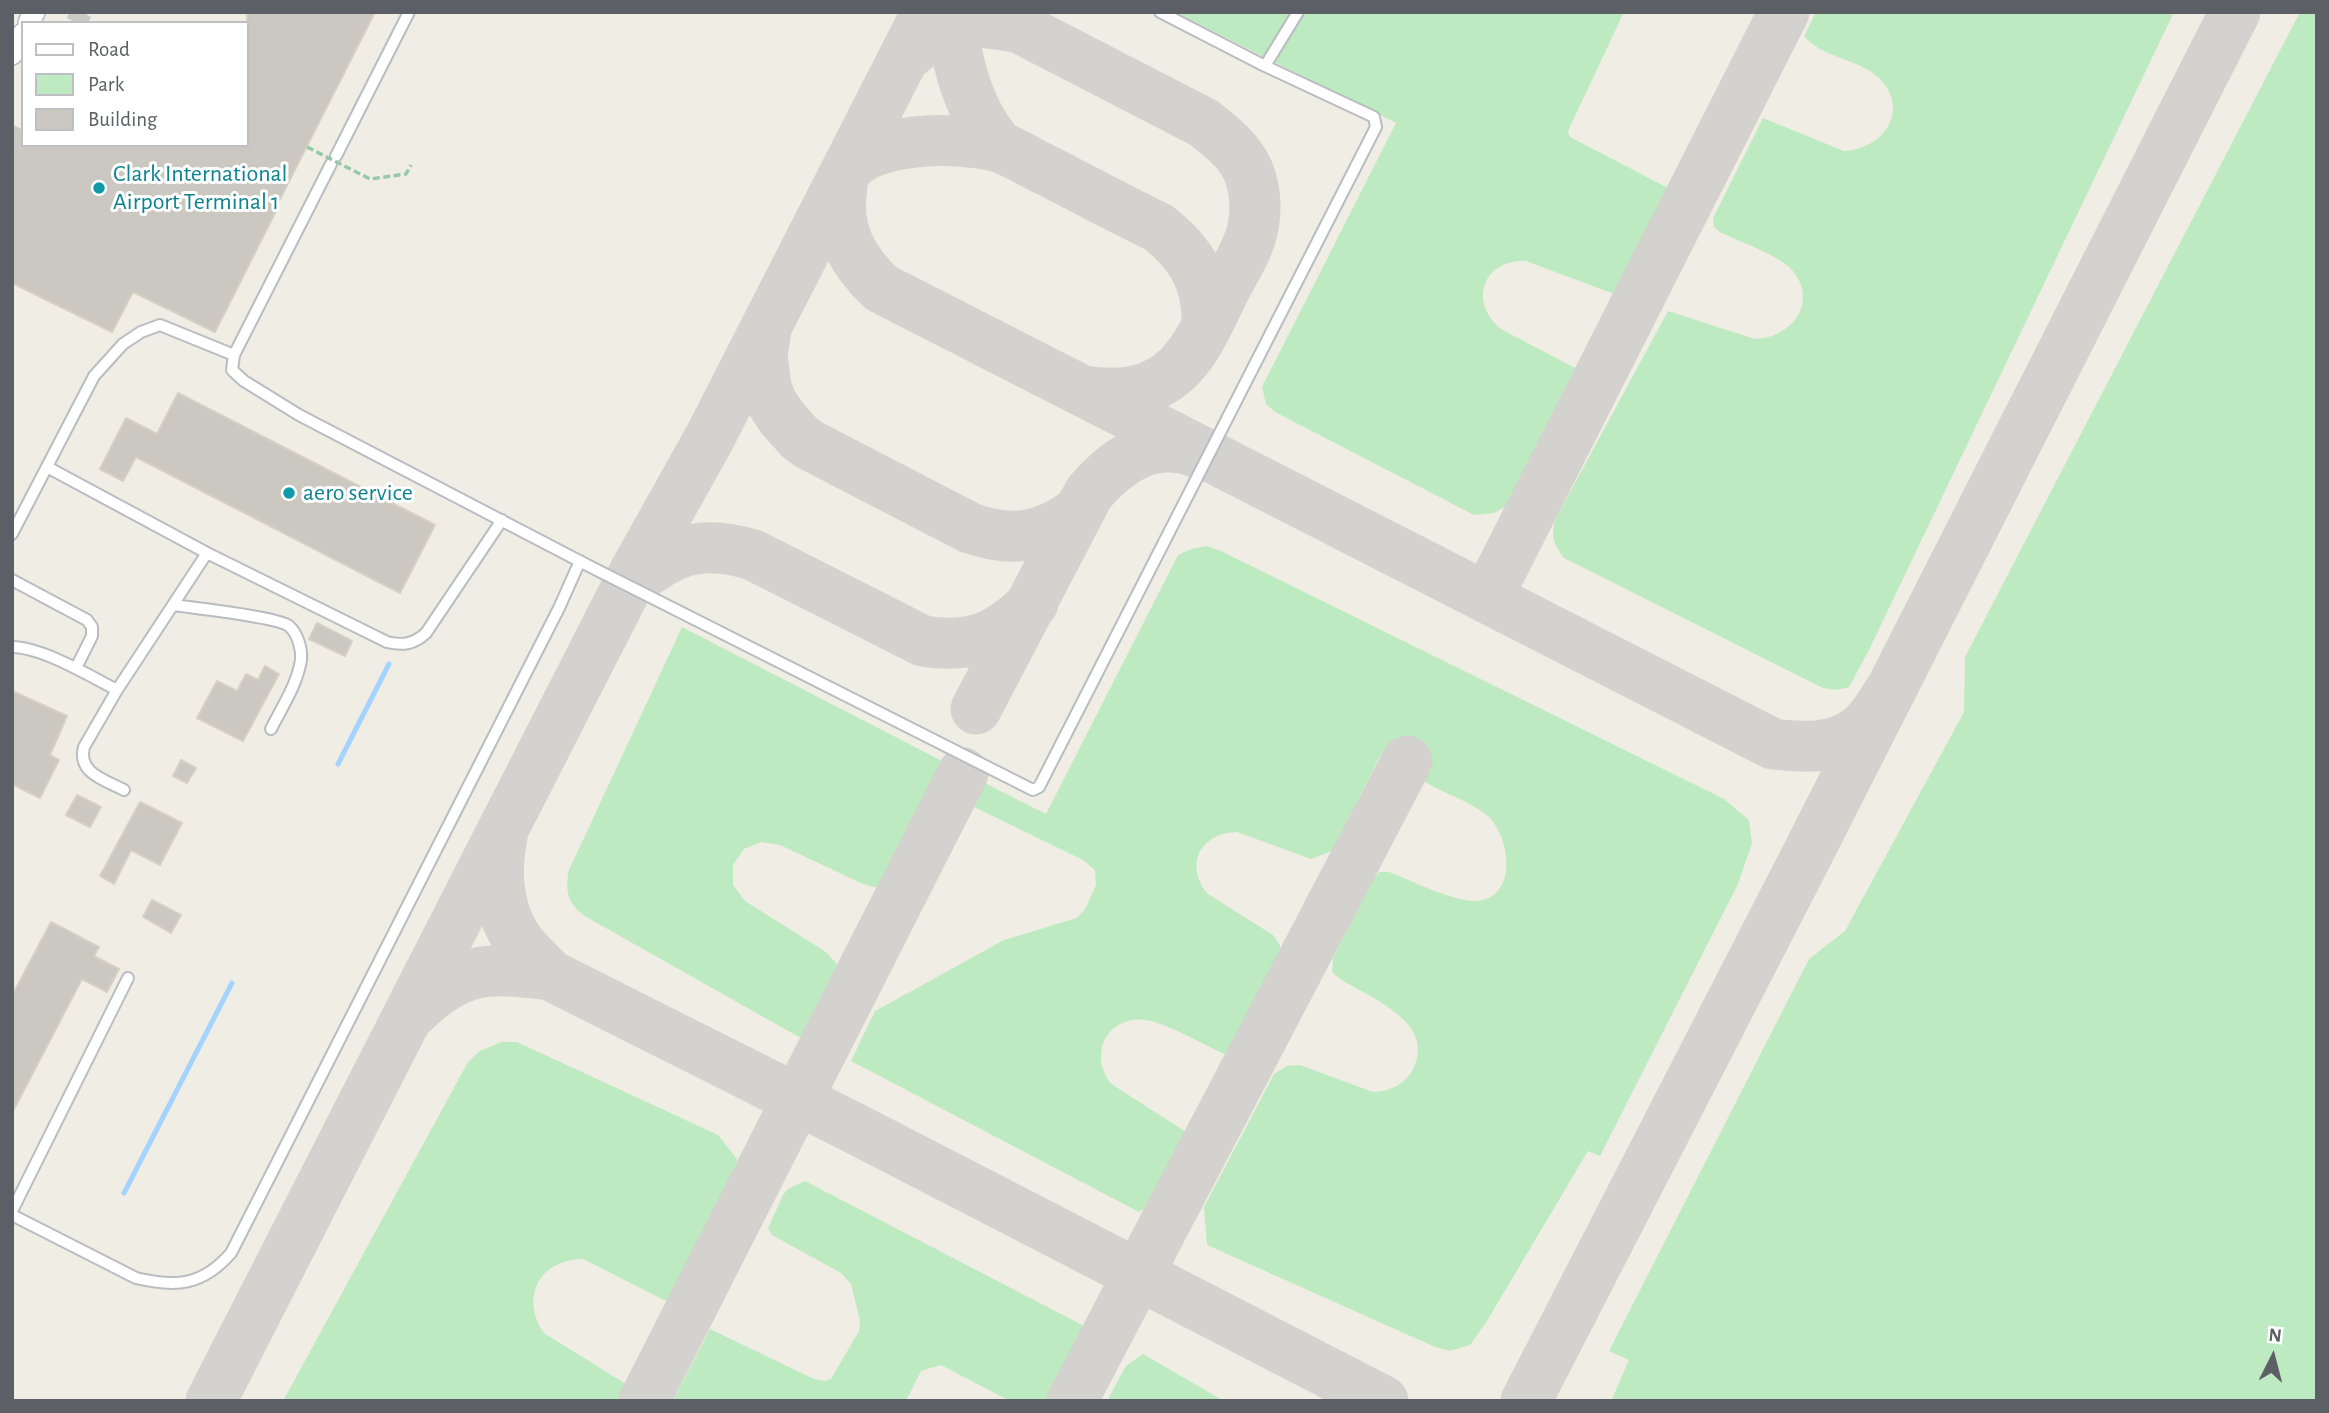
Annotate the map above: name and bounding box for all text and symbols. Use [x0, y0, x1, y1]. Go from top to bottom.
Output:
legend [21, 21, 248, 147]
text: Road [88, 39, 130, 60]
text: Park [88, 74, 124, 95]
text: Building [88, 109, 157, 130]
place label: Clark International Airport Terminal 1 [113, 160, 288, 216]
marker: Clark International Airport Terminal 1 [91, 180, 107, 196]
place label: aero service [303, 479, 413, 507]
marker: aero service [281, 485, 297, 501]
north arrow [2238, 1322, 2308, 1392]
text: N [2268, 1325, 2283, 1346]

